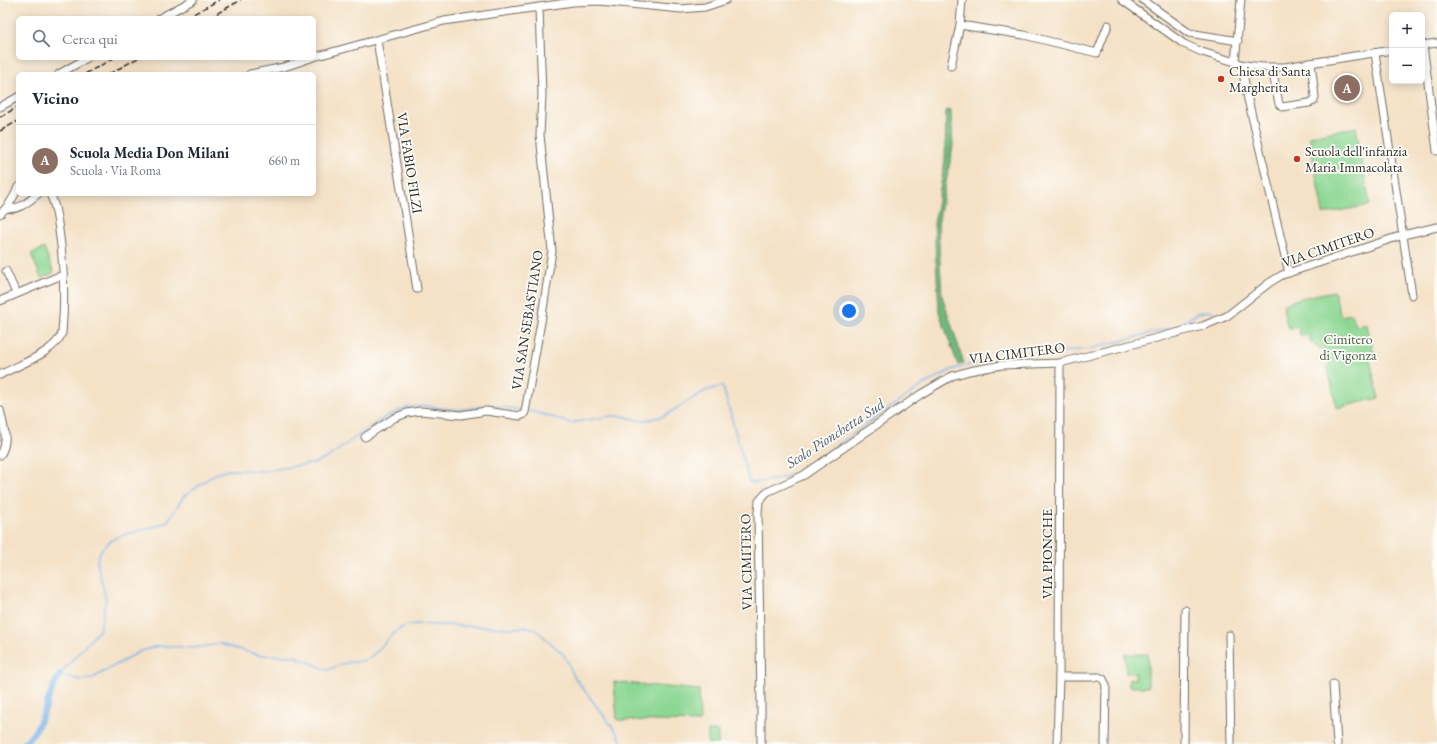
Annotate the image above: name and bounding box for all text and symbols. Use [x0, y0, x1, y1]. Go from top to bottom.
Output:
map controls [1389, 12, 1425, 84]
button: + [1389, 12, 1425, 48]
search box [16, 16, 316, 60]
icon: search [30, 27, 52, 49]
text: Cerca qui [62, 29, 118, 48]
button: − [1389, 48, 1425, 84]
place label: Chiesa di Santa Margherita [1229, 62, 1311, 96]
pin: A [1334, 73, 1360, 103]
marker: Chiesa di Santa Margherita [1216, 74, 1226, 84]
text: Vicino [32, 87, 79, 109]
street label: VIA FABIO FILZI [393, 111, 427, 215]
place label: Scuola dell'infanzia Maria Immacolata [1305, 142, 1408, 176]
text: Scuola Media Don Milani [70, 143, 229, 162]
text: A [40, 152, 50, 169]
text: 660 m [269, 152, 300, 169]
marker: Scuola dell'infanzia Maria Immacolata [1292, 154, 1302, 164]
text: Scuola · Via Roma [70, 162, 161, 179]
street label: VIA CIMITERO [1279, 223, 1377, 271]
street label: VIA SAN SEBASTIANO [507, 249, 547, 391]
your location [839, 301, 859, 321]
park label: Cimitero di Vigonza [1319, 330, 1377, 364]
street label: VIA CIMITERO [968, 338, 1066, 368]
water label: Scolo Pionchetta Sud [781, 394, 888, 473]
street label: VIA PIONCHE [1038, 509, 1056, 599]
street label: VIA CIMITERO [736, 513, 756, 610]

